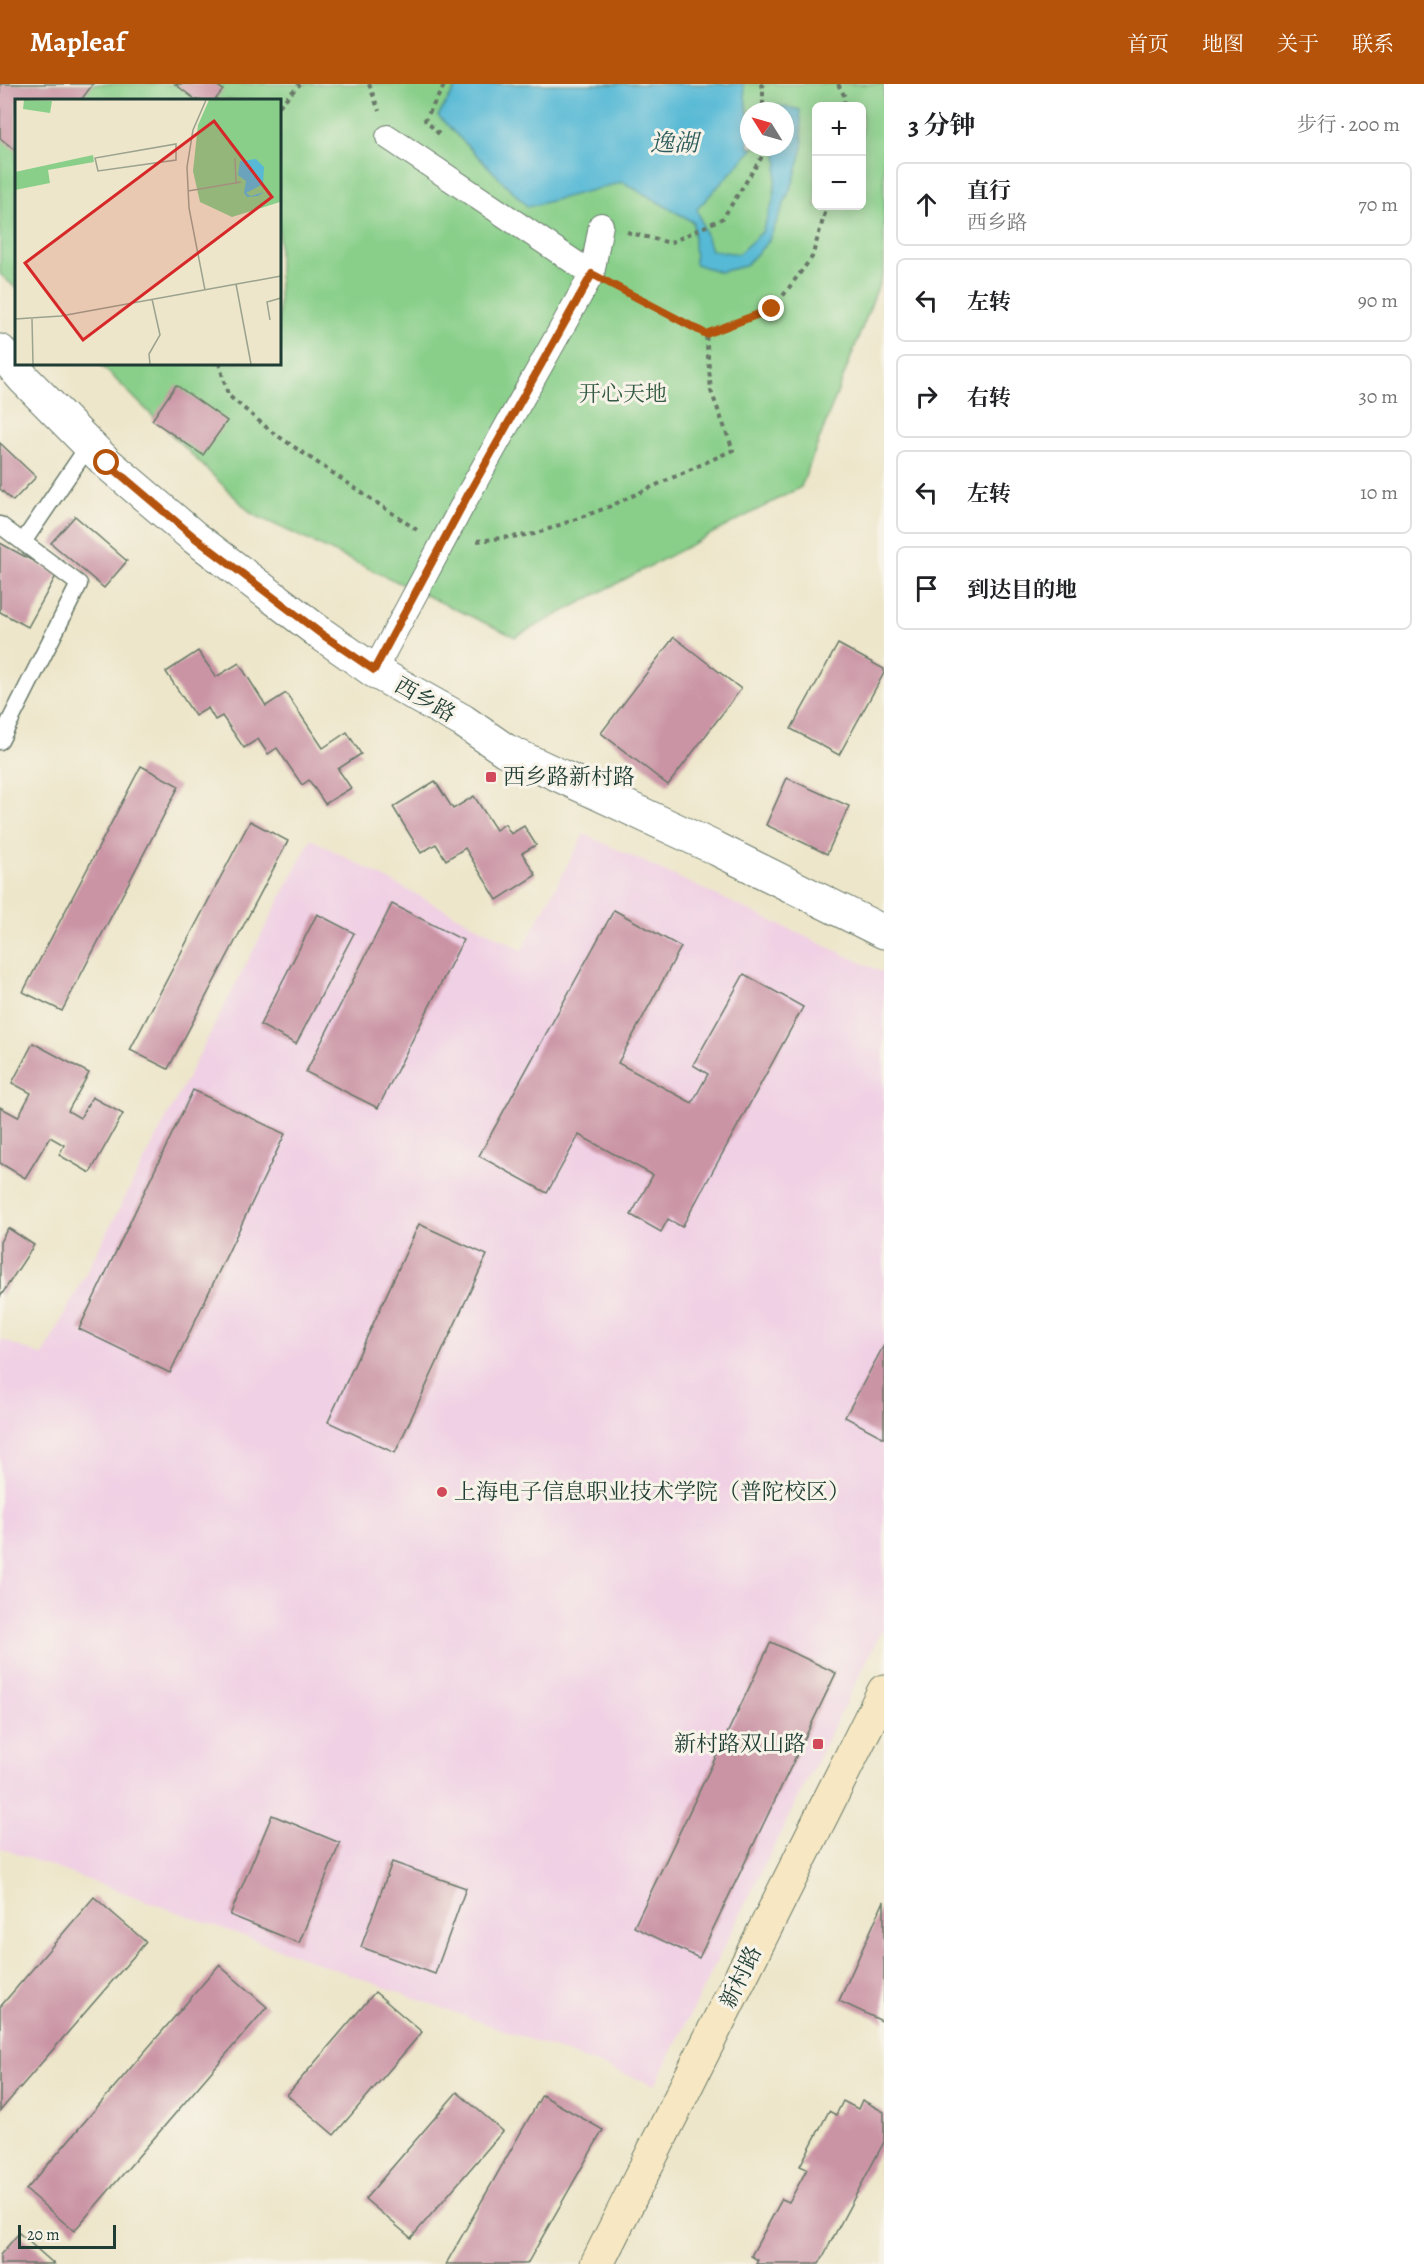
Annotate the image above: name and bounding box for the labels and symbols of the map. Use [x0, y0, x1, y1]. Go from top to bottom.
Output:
inset map [15, 99, 280, 364]
north arrow [740, 102, 794, 156]
water label: 逸湖 [650, 127, 702, 159]
route end [758, 295, 784, 321]
park label: 开心天地 [579, 379, 667, 409]
route start [93, 449, 119, 475]
street label: 西乡路 [389, 671, 461, 729]
place label: 西乡路新村路 [503, 762, 635, 792]
marker: 西乡路新村路 [484, 770, 498, 784]
place label: 上海电子信息职业技术学院（普陀校区） [454, 1477, 850, 1507]
marker: 上海电子信息职业技术学院（普陀校区） [435, 1485, 449, 1499]
place label: 新村路双山路 [674, 1729, 806, 1759]
marker: 新村路双山路 [811, 1737, 825, 1751]
street label: 新村路 [713, 1941, 769, 2013]
scale bar [18, 2222, 116, 2250]

